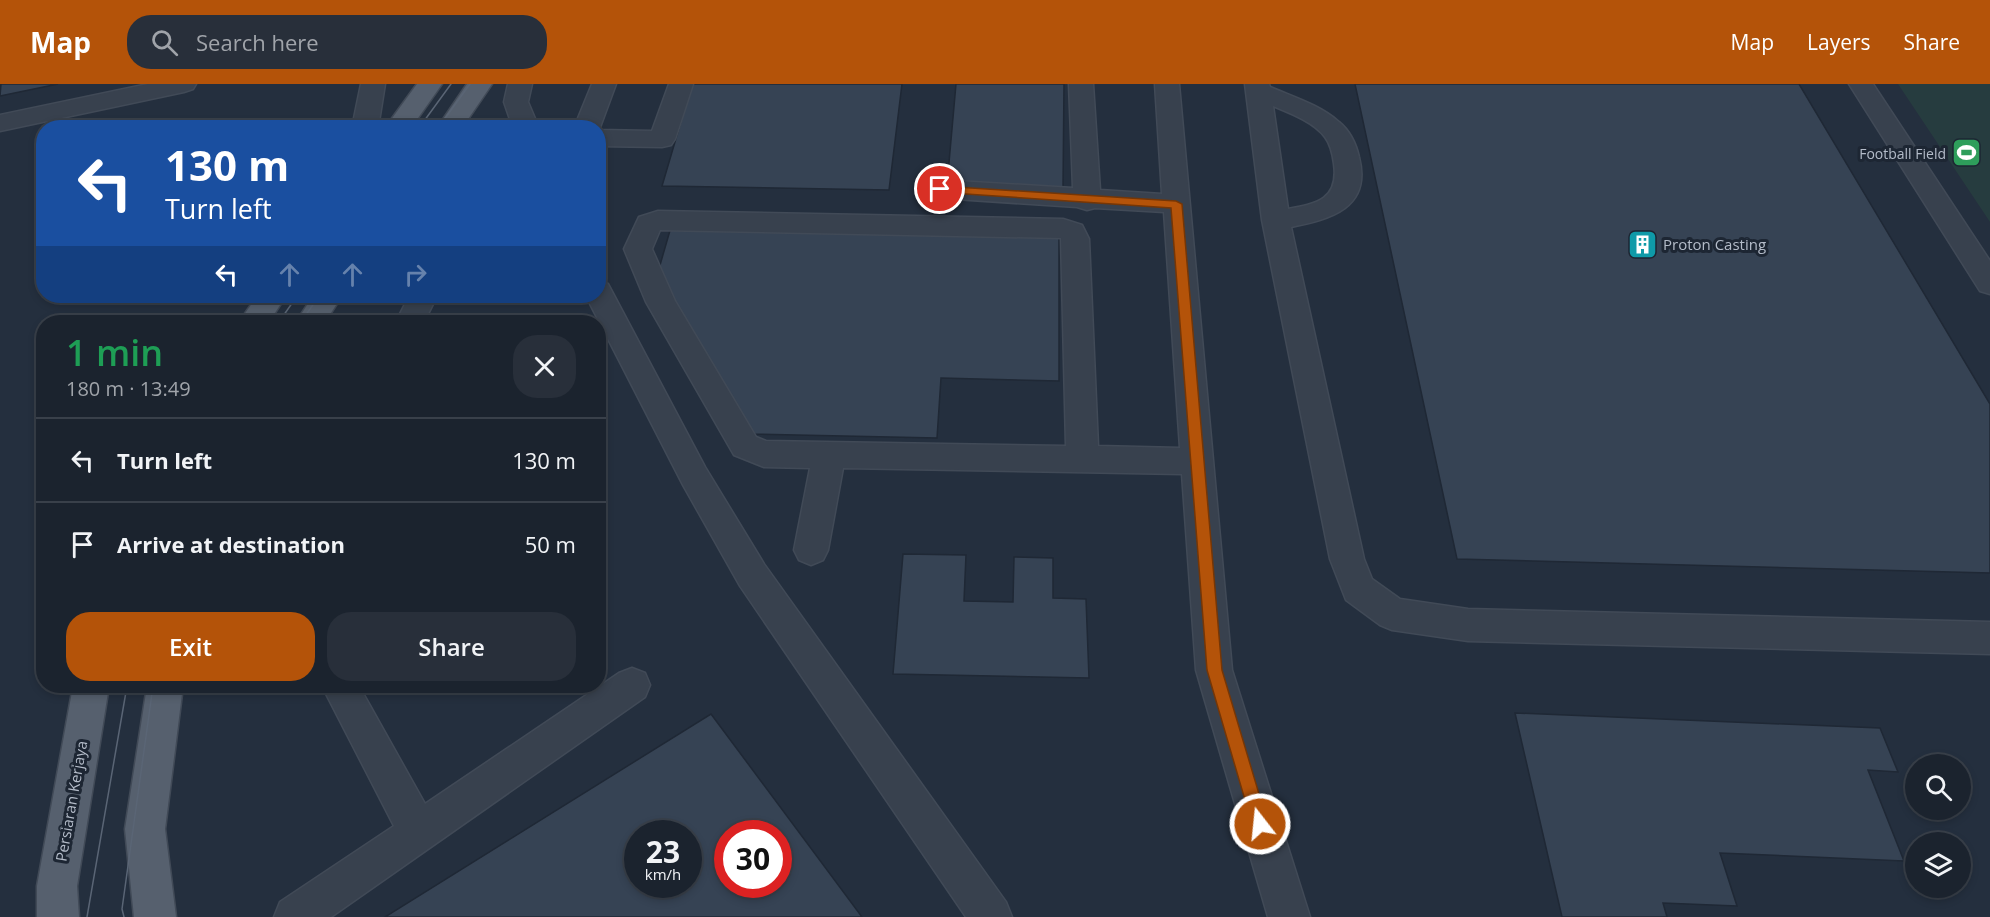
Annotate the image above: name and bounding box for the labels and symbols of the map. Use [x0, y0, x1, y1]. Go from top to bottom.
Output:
sports icon: Football Field [1951, 137, 1983, 169]
place label: Football Field [1859, 144, 1946, 163]
pin [914, 163, 965, 214]
building icon: Proton Casting [1626, 228, 1658, 260]
place label: Proton Casting [1663, 234, 1766, 254]
street label: Persiaran Kerjaya [51, 739, 91, 863]
position arrow [1228, 792, 1292, 856]
speed limit sign: 30 [714, 820, 792, 898]

